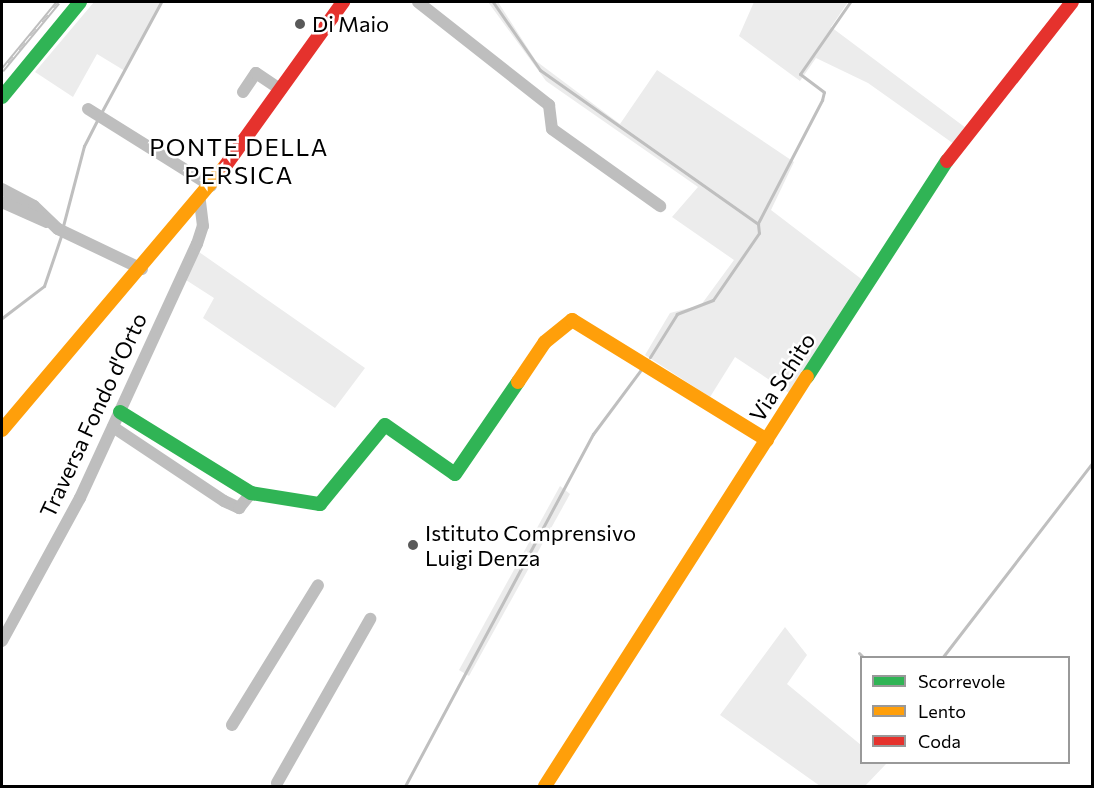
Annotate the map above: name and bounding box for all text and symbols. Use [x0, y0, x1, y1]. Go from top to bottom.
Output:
place label: Di Maio [312, 11, 389, 37]
marker: Di Maio [293, 17, 307, 31]
district label: PONTE DELLA PERSICA [149, 133, 329, 189]
street label: Traversa Fondo d'Orto [34, 309, 152, 521]
street label: Via Schito [744, 328, 820, 426]
place label: Istituto Comprensivo Luigi Denza [425, 519, 636, 570]
marker: Istituto Comprensivo Luigi Denza [406, 538, 420, 552]
legend [860, 656, 1070, 764]
text: Scorrevole [918, 670, 1005, 692]
text: Lento [918, 700, 966, 722]
text: Coda [918, 730, 961, 752]

